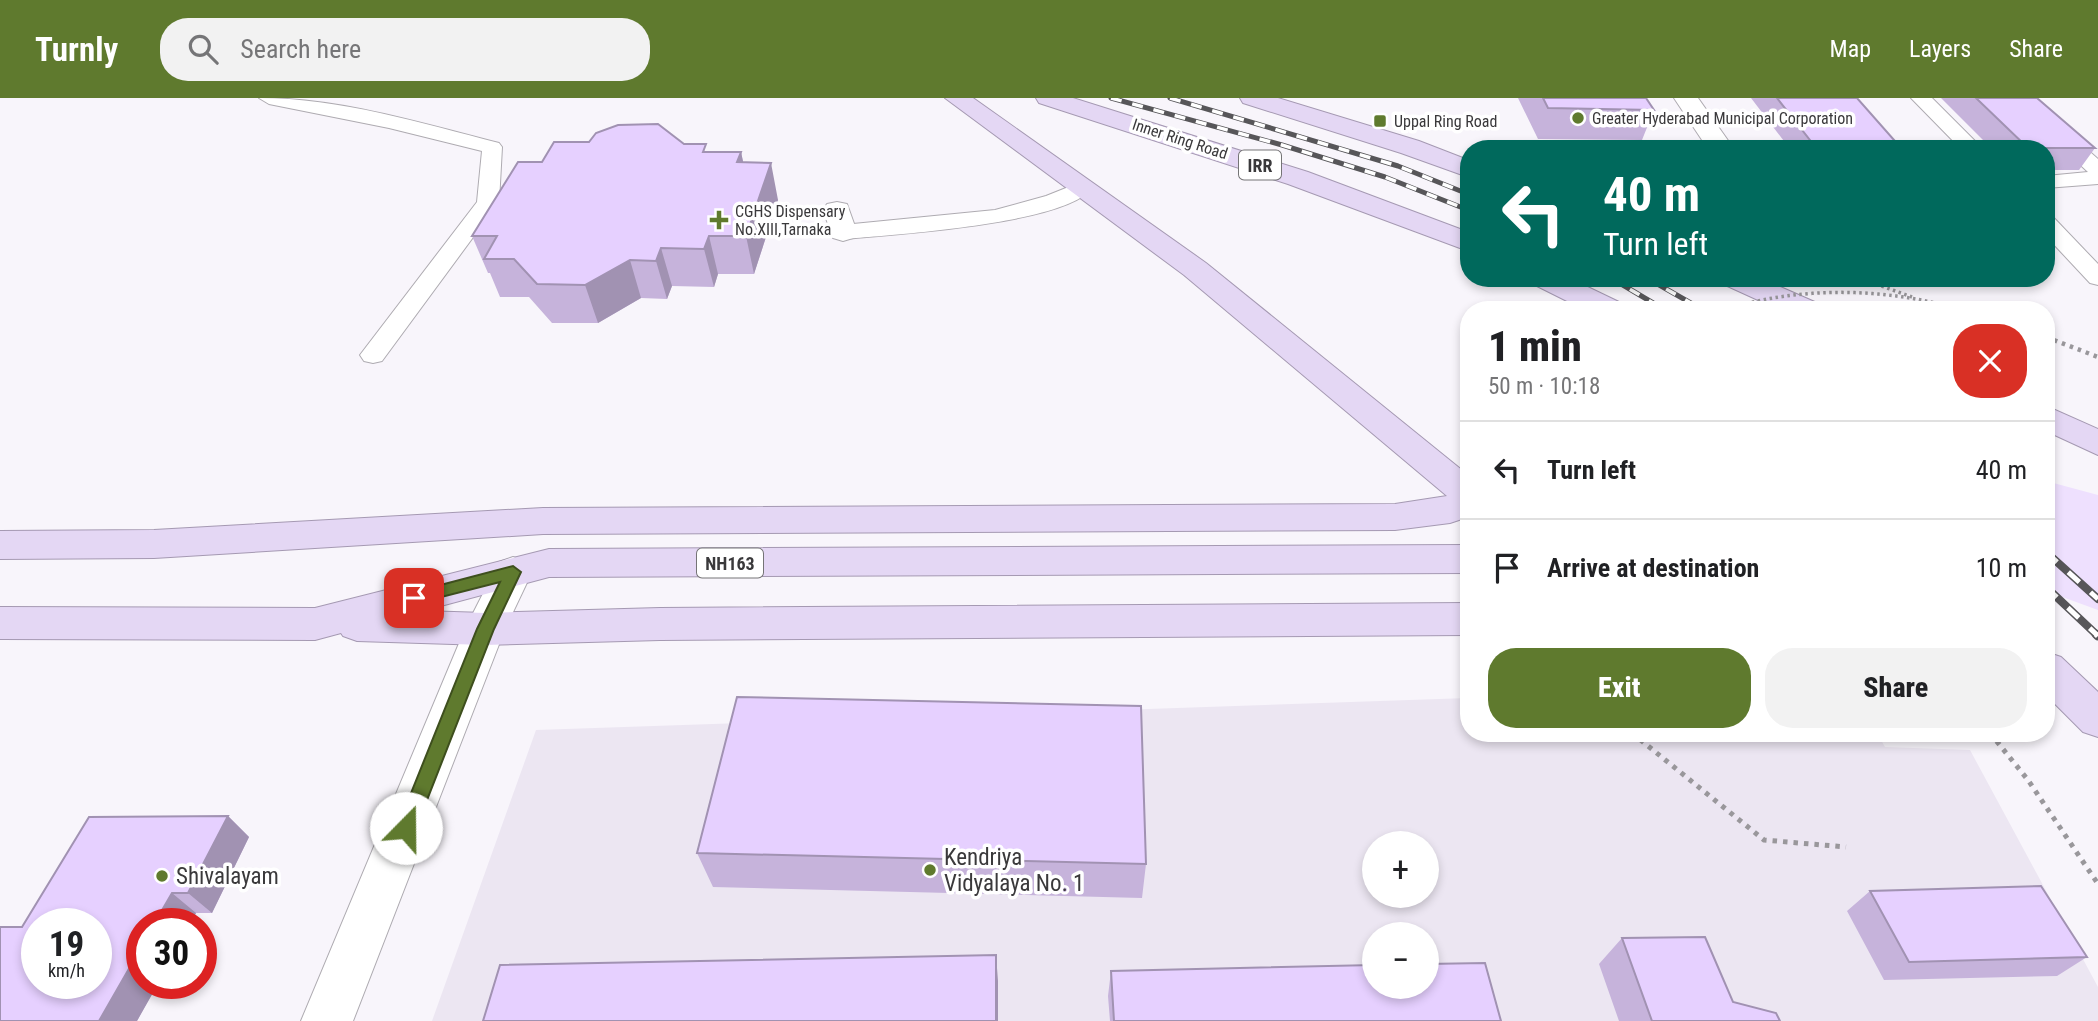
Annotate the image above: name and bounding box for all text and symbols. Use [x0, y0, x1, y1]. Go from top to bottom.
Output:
search box [160, 18, 650, 81]
text: Turnly [35, 30, 118, 69]
icon: search [184, 30, 222, 68]
text: Search here [240, 34, 361, 64]
text: Map [1830, 35, 1871, 63]
text: Layers [1909, 35, 1971, 63]
text: Share [2009, 35, 2063, 63]
place label: Greater Hyderabad Municipal Corporation [1592, 109, 1853, 128]
marker: Greater Hyderabad Municipal Corporation [1570, 110, 1586, 126]
place label: Uppal Ring Road [1394, 112, 1497, 131]
marker: Uppal Ring Road [1372, 113, 1388, 129]
street label: Inner Ring Road [1130, 115, 1230, 163]
road number: IRR [1239, 150, 1281, 180]
text: 40 m [1603, 166, 1700, 223]
icon: left [1488, 168, 1579, 259]
place label: CGHS Dispensary No.XIII,Tarnaka [735, 202, 846, 239]
marker: CGHS Dispensary No.XIII,Tarnaka [709, 210, 729, 230]
text: Turn left [1603, 225, 1708, 263]
text: 1 min [1488, 322, 1582, 371]
button: close [1953, 324, 2027, 398]
text: 50 m · 10:18 [1488, 373, 1600, 400]
icon: left [1488, 451, 1526, 489]
text: Turn left [1547, 455, 1636, 485]
text: 40 m [1976, 455, 2027, 485]
road number: NH163 [697, 548, 763, 578]
icon: arrive [1488, 549, 1526, 587]
text: Arrive at destination [1547, 553, 1759, 583]
text: 10 m [1976, 553, 2027, 583]
pin [384, 568, 444, 628]
icon: arrive [395, 579, 433, 617]
button: Exit [1488, 648, 1751, 728]
button: Share [1765, 648, 2027, 728]
position arrow [369, 791, 443, 865]
map controls [1362, 831, 1439, 999]
button: + [1362, 831, 1439, 908]
place label: Kendriya Vidyalaya No. 1 [944, 844, 1084, 897]
marker: Kendriya Vidyalaya No. 1 [922, 862, 938, 878]
place label: Shivalayam [176, 863, 279, 890]
marker: Shivalayam [154, 868, 170, 884]
speed limit sign: 30 [126, 908, 217, 999]
button: − [1362, 922, 1439, 999]
text: 19 [49, 924, 84, 965]
text: km/h [48, 960, 85, 981]

